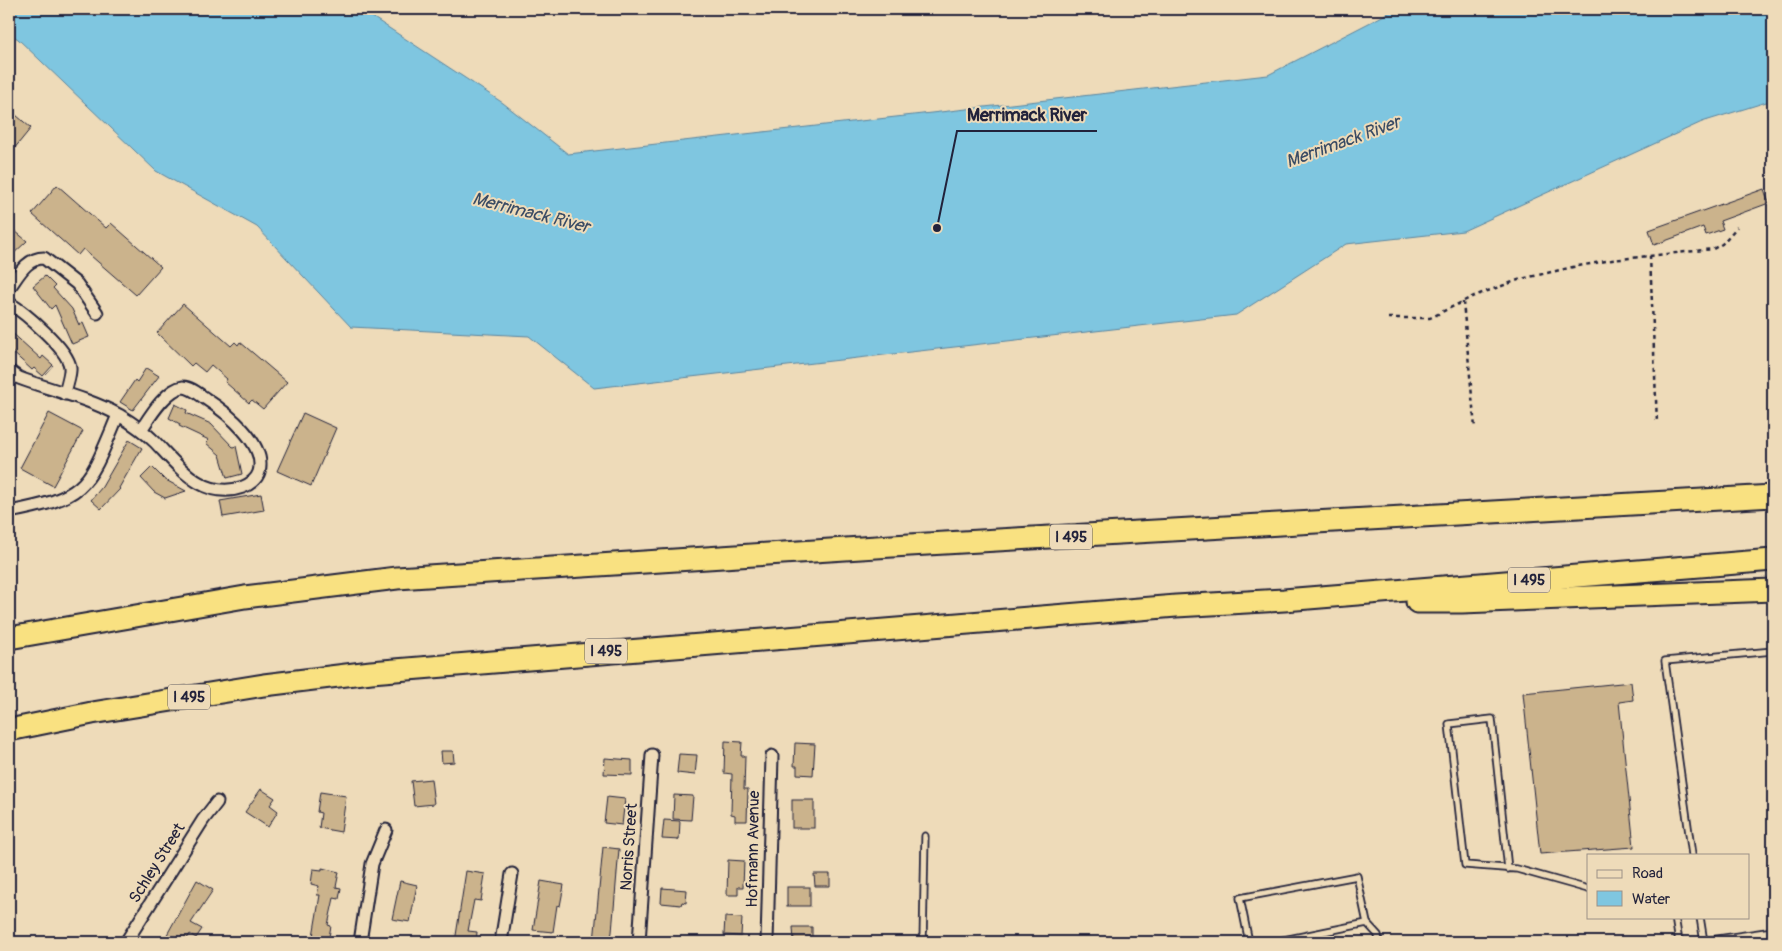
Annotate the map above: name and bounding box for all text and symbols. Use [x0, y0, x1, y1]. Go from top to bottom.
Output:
callout: Merrimack River [957, 98, 1097, 131]
text: Merrimack River [967, 104, 1088, 127]
water label: Merrimack River [1283, 110, 1406, 173]
water label: Merrimack River [470, 187, 594, 239]
road number: I 495 [1050, 524, 1092, 550]
road number: I 495 [1508, 568, 1550, 592]
road number: I 495 [585, 638, 627, 664]
road number: I 495 [168, 684, 210, 710]
street label: Hofmann Avenue [742, 790, 764, 908]
street label: Norris Street [616, 802, 642, 891]
street label: Schley Street [125, 819, 190, 907]
legend [1587, 854, 1750, 918]
text: Road [1632, 864, 1663, 883]
text: Water [1632, 890, 1671, 909]

